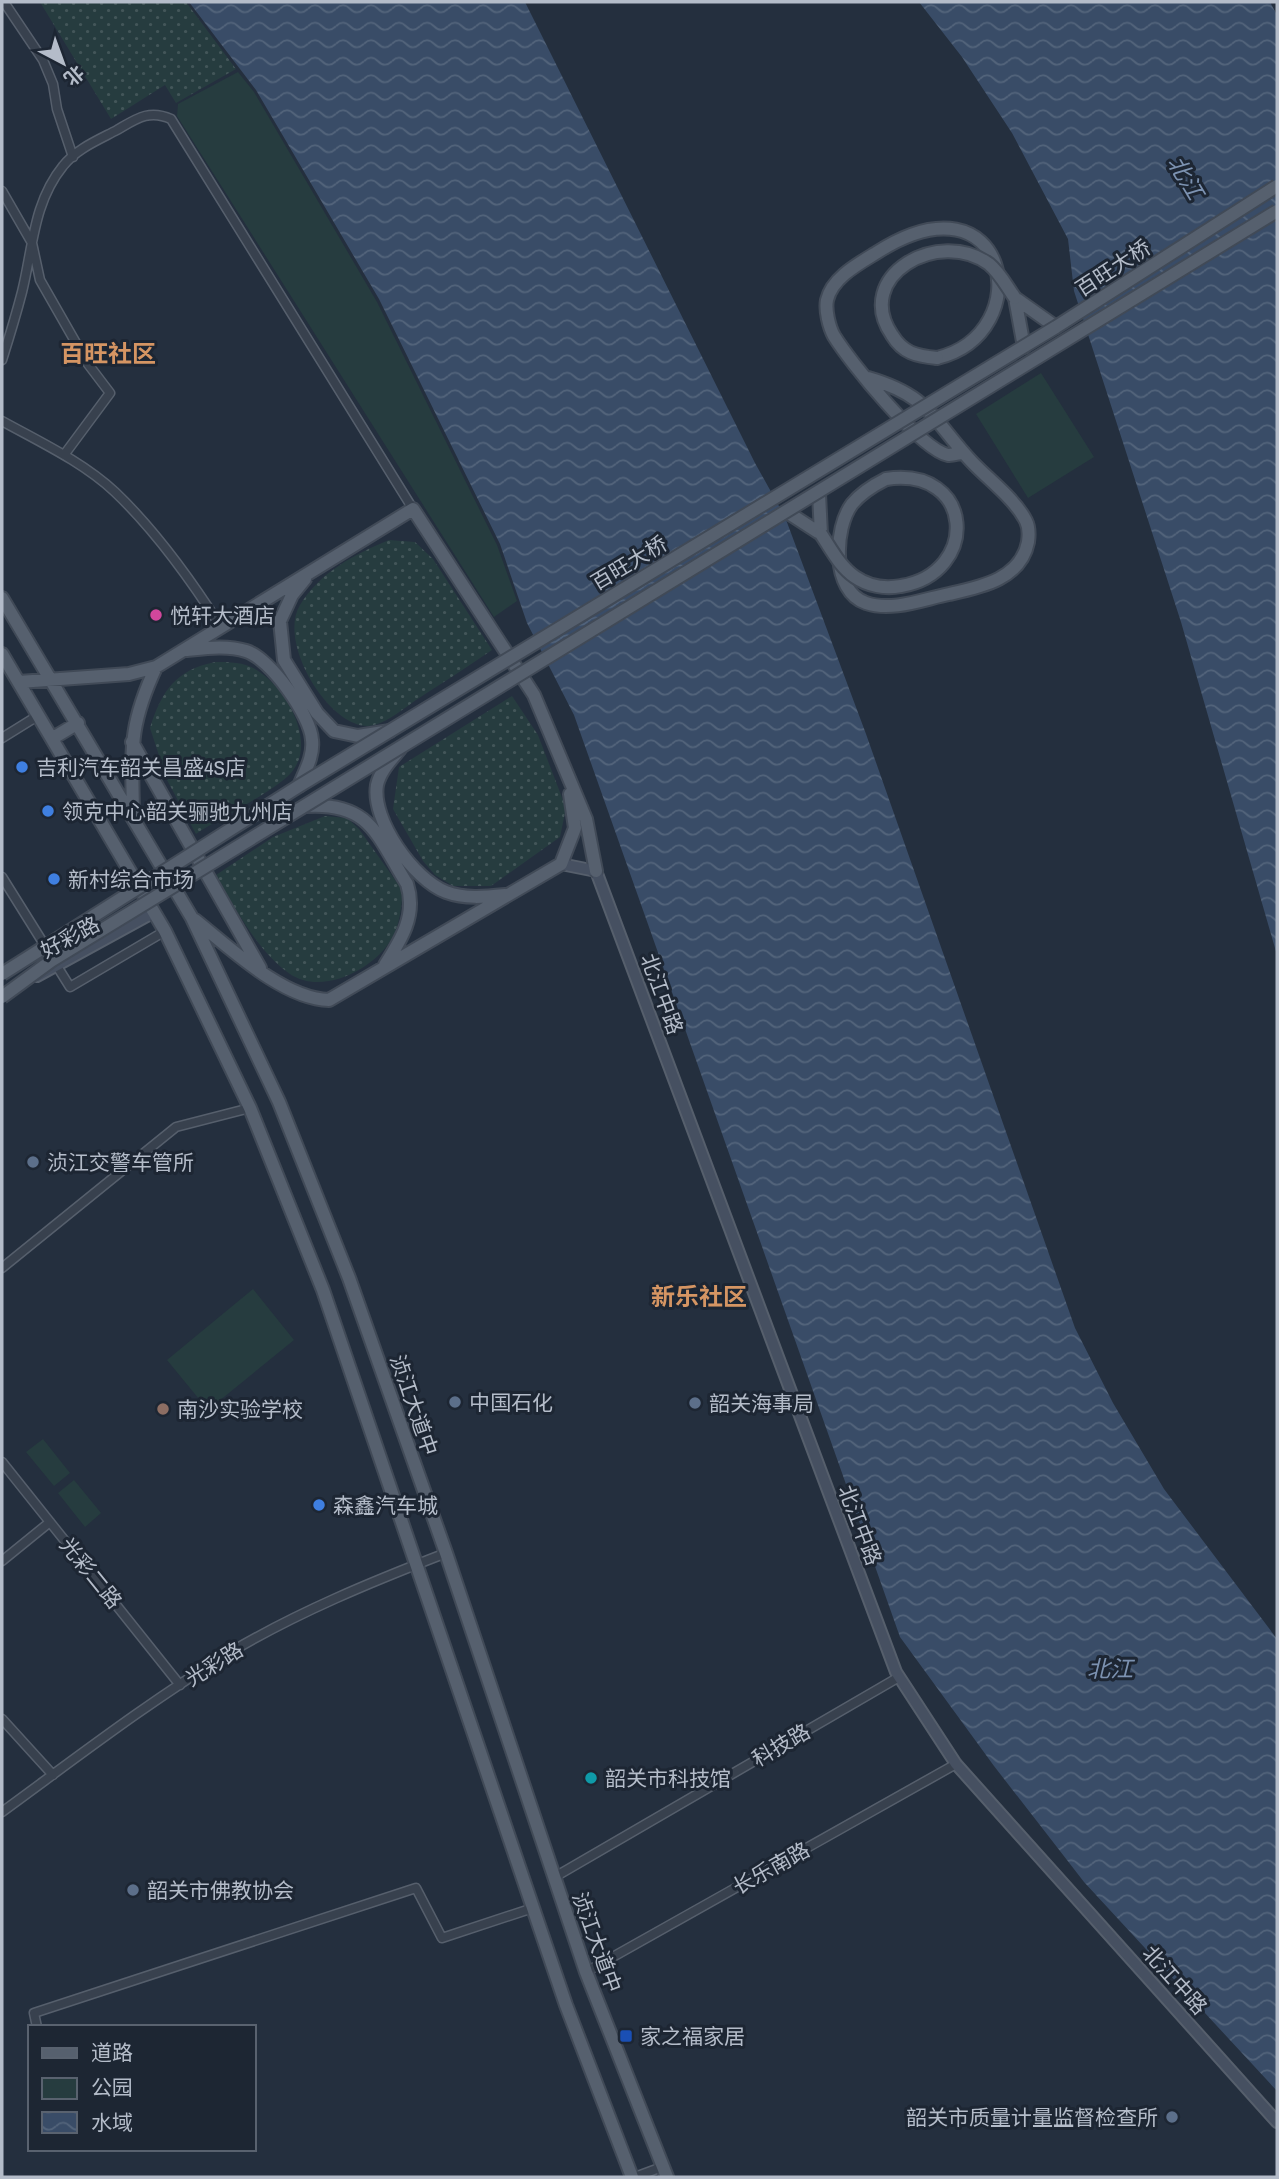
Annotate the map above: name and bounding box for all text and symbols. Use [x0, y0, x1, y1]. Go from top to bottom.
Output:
north arrow [28, 28, 98, 98]
text: 北 [58, 60, 90, 92]
water label: 北江 [1161, 149, 1213, 207]
street label: 百旺大桥 [1070, 233, 1156, 303]
district label: 百旺社区 [60, 337, 156, 369]
street label: 百旺大桥 [586, 529, 672, 597]
place label: 悦轩大酒店 [170, 601, 275, 630]
marker: 悦轩大酒店 [148, 607, 164, 623]
place label: 吉利汽车韶关昌盛4S店 [36, 753, 246, 782]
marker: 吉利汽车韶关昌盛4S店 [14, 759, 30, 775]
place label: 领克中心韶关骊驰九州店 [62, 797, 293, 826]
marker: 领克中心韶关骊驰九州店 [40, 803, 56, 819]
place label: 新村综合市场 [68, 865, 194, 894]
marker: 新村综合市场 [46, 871, 62, 887]
street label: 好彩路 [35, 909, 105, 965]
street label: 北江中路 [634, 950, 690, 1038]
place label: 浈江交警车管所 [47, 1148, 194, 1177]
marker: 浈江交警车管所 [25, 1154, 41, 1170]
district label: 新乐社区 [651, 1280, 747, 1312]
street label: 浈江大道中 [383, 1351, 445, 1459]
place label: 中国石化 [469, 1388, 553, 1417]
place label: 韶关海事局 [709, 1389, 814, 1418]
marker: 中国石化 [447, 1394, 463, 1410]
place label: 南沙实验学校 [177, 1395, 303, 1424]
marker: 韶关海事局 [687, 1395, 703, 1411]
marker: 南沙实验学校 [155, 1401, 171, 1417]
street label: 北江中路 [831, 1481, 889, 1569]
place label: 森鑫汽车城 [333, 1491, 438, 1520]
marker: 森鑫汽车城 [311, 1497, 327, 1513]
street label: 光彩二路 [53, 1531, 129, 1615]
street label: 光彩路 [180, 1635, 248, 1693]
water label: 北江 [1087, 1653, 1136, 1684]
street label: 科技路 [746, 1717, 816, 1773]
place label: 韶关市科技馆 [605, 1764, 731, 1793]
marker: 韶关市科技馆 [583, 1770, 599, 1786]
street label: 长乐南路 [727, 1835, 815, 1901]
place label: 韶关市佛教协会 [147, 1876, 294, 1905]
marker: 韶关市佛教协会 [125, 1882, 141, 1898]
street label: 浈江大道中 [565, 1888, 629, 1996]
street label: 北江中路 [1136, 1939, 1214, 2021]
place label: 家之福家居 [640, 2022, 745, 2051]
legend [28, 2025, 256, 2151]
marker: 家之福家居 [618, 2028, 634, 2044]
text: 道路 [91, 2038, 133, 2067]
text: 公园 [91, 2073, 133, 2102]
place label: 韶关市质量计量监督检查所 [906, 2103, 1158, 2132]
text: 水域 [91, 2108, 133, 2137]
marker: 韶关市质量计量监督检查所 [1164, 2109, 1180, 2125]

